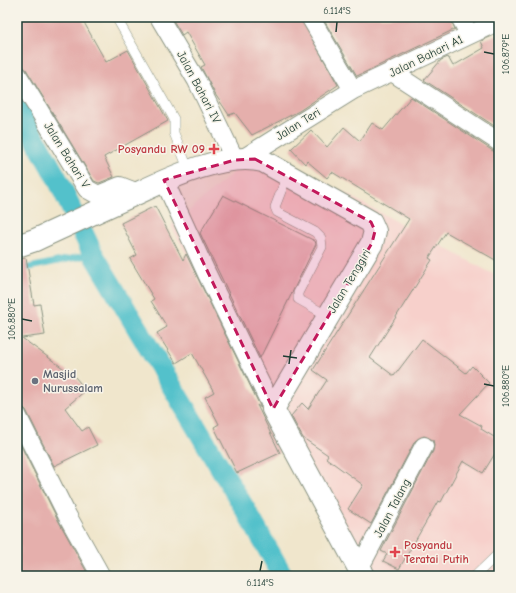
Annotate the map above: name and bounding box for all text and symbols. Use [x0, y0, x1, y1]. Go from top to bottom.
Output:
text: 6.114°S [323, 5, 351, 17]
street label: Jalan Bahari A1 [387, 32, 466, 80]
text: 106.879°E [500, 34, 512, 74]
street label: Jalan Bahari IV [174, 48, 224, 126]
street label: Jalan Teri [273, 105, 323, 143]
street label: Jalan Bahari V [41, 119, 93, 191]
place label: Posyandu RW 09 [118, 142, 205, 156]
marker: Posyandu RW 09 [208, 143, 220, 155]
street label: Jalan Tenggiri [324, 247, 374, 315]
text: 106.880°E [6, 298, 18, 340]
text: 106.880°E [500, 365, 512, 407]
place label: Masjid Nurussalam [43, 367, 103, 395]
marker: Masjid Nurussalam [30, 376, 40, 386]
street label: Jalan Talang [371, 476, 413, 540]
place label: Posyandu Teratai Putih [404, 538, 469, 566]
marker: Posyandu Teratai Putih [389, 546, 401, 558]
text: 6.114°S [246, 577, 274, 589]

